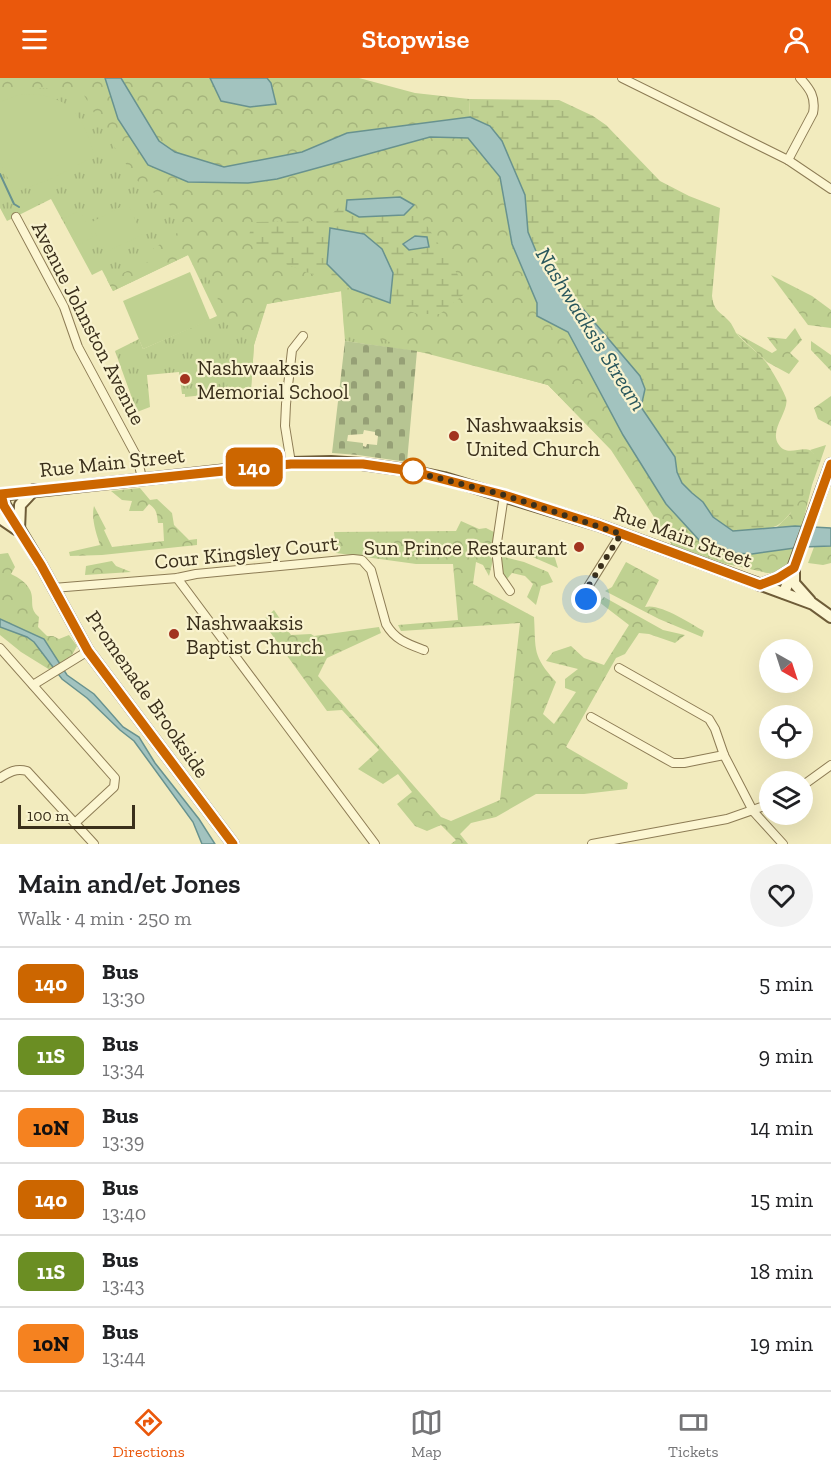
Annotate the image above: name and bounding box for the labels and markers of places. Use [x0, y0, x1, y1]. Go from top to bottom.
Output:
place label: Nashwaaksis Memorial School [197, 355, 349, 404]
marker: Nashwaaksis Memorial School [178, 372, 192, 386]
place label: Nashwaaksis United Church [466, 412, 600, 461]
marker: Nashwaaksis United Church [447, 429, 461, 443]
unlabelled marker [400, 458, 426, 484]
place label: Sun Prince Restaurant [364, 535, 567, 560]
marker: Sun Prince Restaurant [572, 540, 586, 554]
place label: Nashwaaksis Baptist Church [186, 610, 323, 659]
marker: Nashwaaksis Baptist Church [167, 627, 181, 641]

